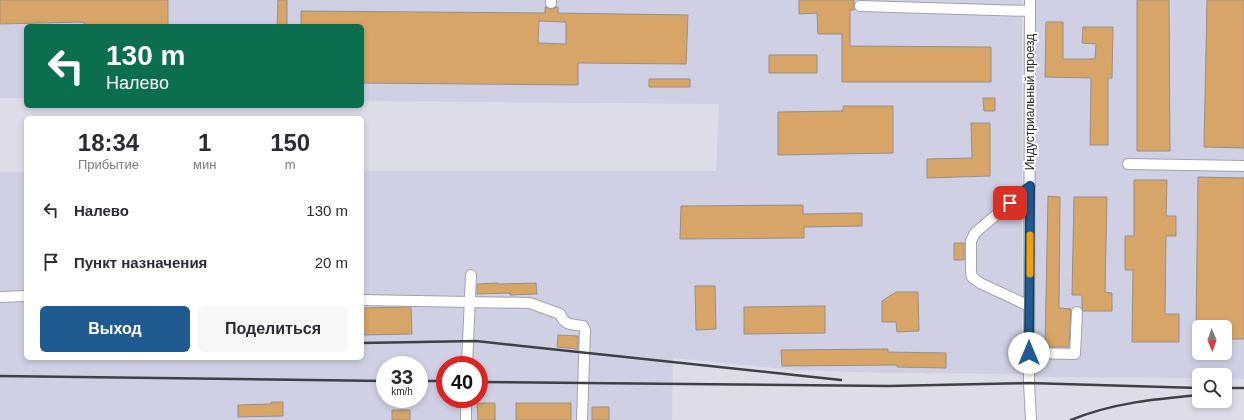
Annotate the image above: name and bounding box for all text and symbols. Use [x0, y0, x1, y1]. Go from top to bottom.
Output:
street label: Индустриальный проезд [1023, 34, 1037, 170]
icon: left [40, 40, 92, 92]
text: 130 m [106, 40, 185, 71]
text: Налево [106, 73, 169, 93]
text: 18:34 [78, 129, 139, 156]
text: 1 [198, 129, 211, 156]
text: 150 [270, 129, 310, 156]
text: Прибытие [78, 157, 139, 172]
text: мин [193, 157, 216, 172]
text: m [285, 157, 296, 172]
pin [993, 186, 1027, 220]
icon: arrive [999, 192, 1021, 214]
icon: left [40, 199, 62, 221]
text: Налево [74, 202, 129, 219]
text: 130 m [306, 202, 348, 219]
icon: arrive [40, 251, 62, 273]
text: Пункт назначения [74, 254, 207, 271]
text: 20 m [315, 254, 348, 271]
button: Выход [40, 306, 190, 352]
button: Поделиться [198, 306, 348, 352]
north arrow [1192, 320, 1232, 360]
map controls [1192, 320, 1232, 408]
position arrow [1008, 332, 1050, 374]
speed limit sign: 40 [436, 356, 488, 408]
text: 33 [391, 366, 413, 388]
button: search [1192, 368, 1232, 408]
text: km/h [391, 386, 413, 397]

